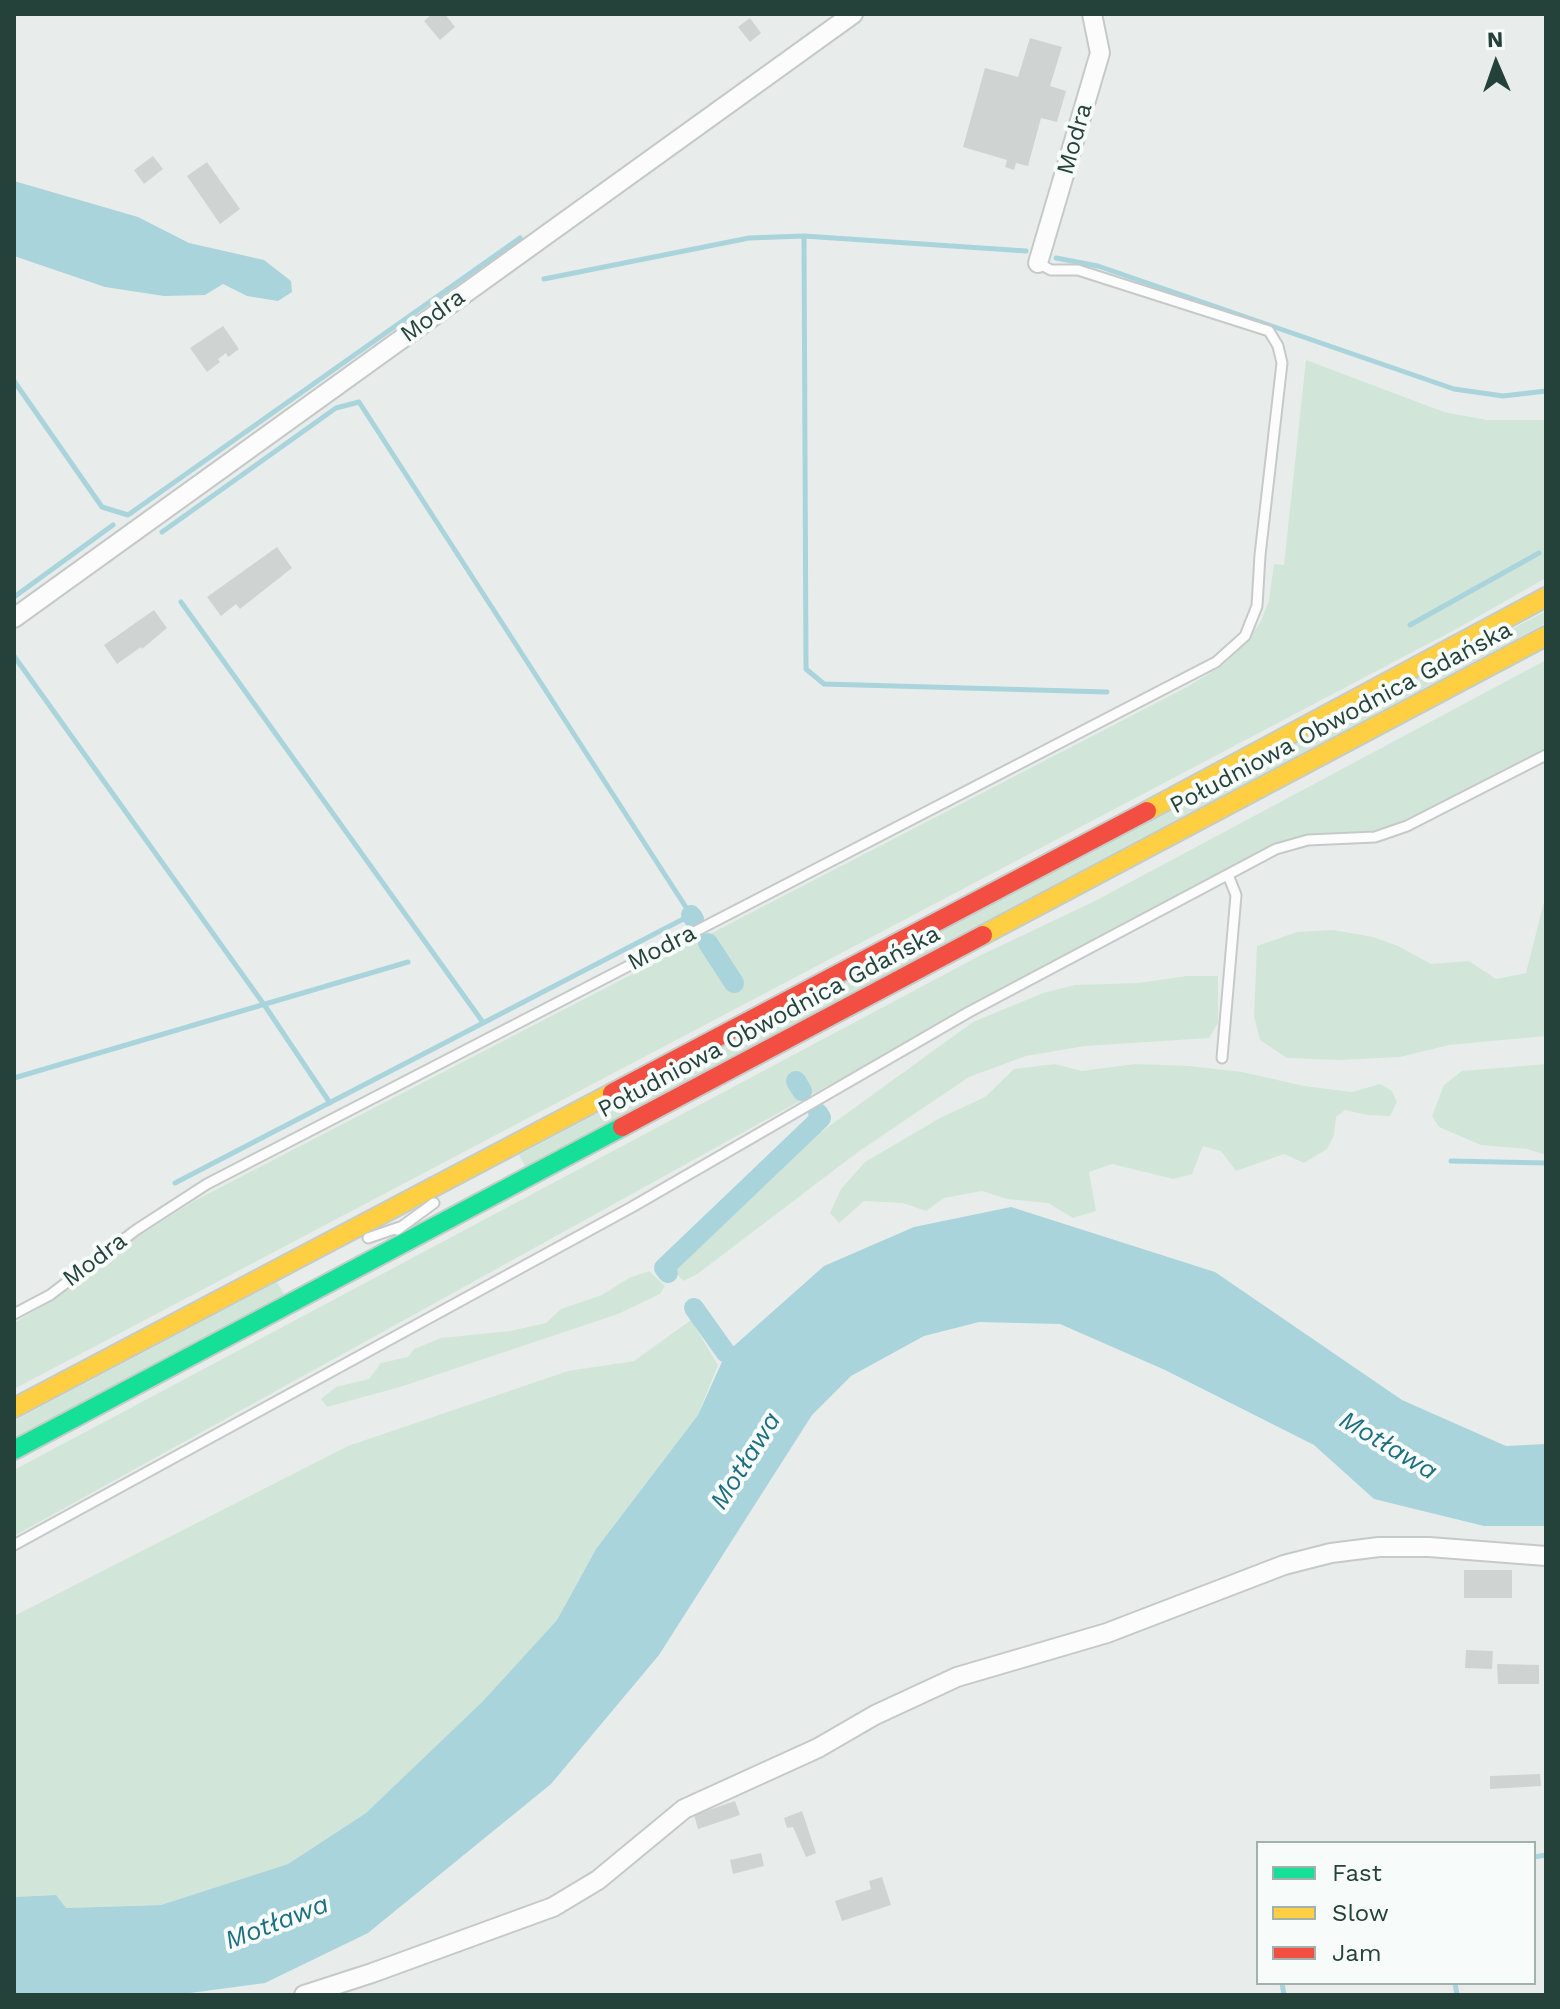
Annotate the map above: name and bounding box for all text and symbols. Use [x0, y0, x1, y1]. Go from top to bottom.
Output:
north arrow [1456, 24, 1536, 104]
text: N [1487, 27, 1504, 52]
street label: Modra [1051, 100, 1099, 178]
street label: Modra [395, 283, 471, 349]
street label: Południowa Obwodnica Gdańska [1165, 615, 1517, 821]
street label: Południowa Obwodnica Gdańska [593, 919, 945, 1125]
street label: Modra [623, 919, 701, 977]
street label: Modra [57, 1227, 133, 1293]
water label: Motława [1333, 1405, 1443, 1487]
water label: Motława [704, 1407, 788, 1515]
legend [1256, 1841, 1536, 1985]
text: Fast [1332, 1859, 1382, 1887]
water label: Motława [221, 1889, 333, 1957]
text: Slow [1332, 1899, 1389, 1927]
text: Jam [1332, 1939, 1382, 1967]

